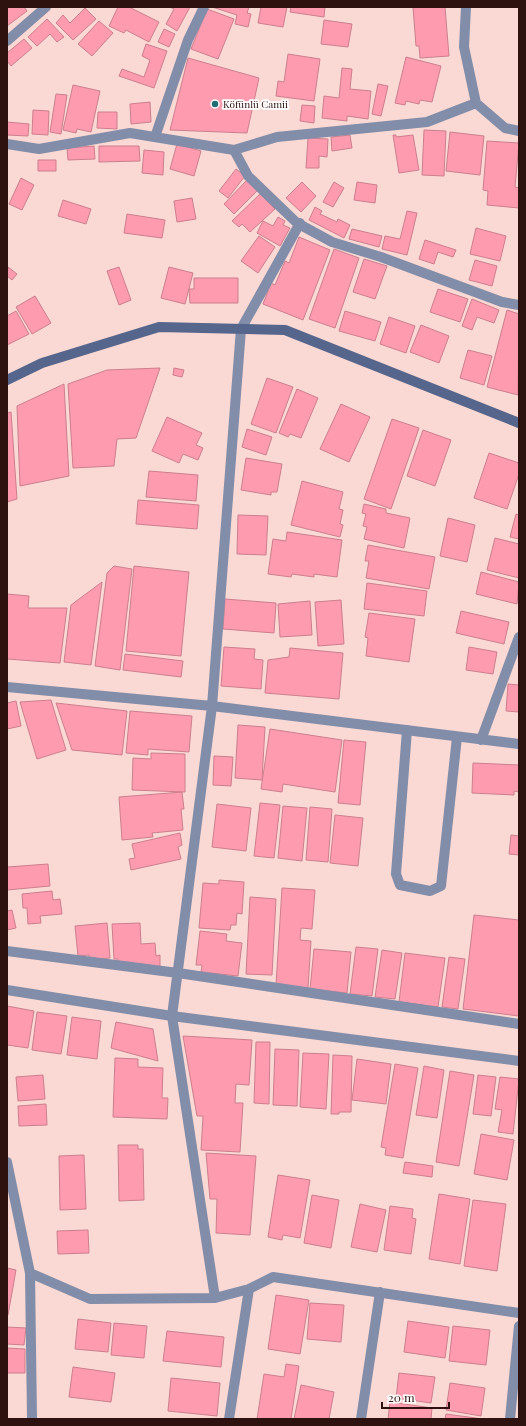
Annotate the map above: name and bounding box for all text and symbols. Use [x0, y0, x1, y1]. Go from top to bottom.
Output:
place label: Köfünlü Camii [223, 97, 288, 111]
marker: Köfünlü Camii [210, 99, 220, 109]
scale bar [382, 1384, 449, 1410]
text: 20 m [388, 1389, 415, 1405]

